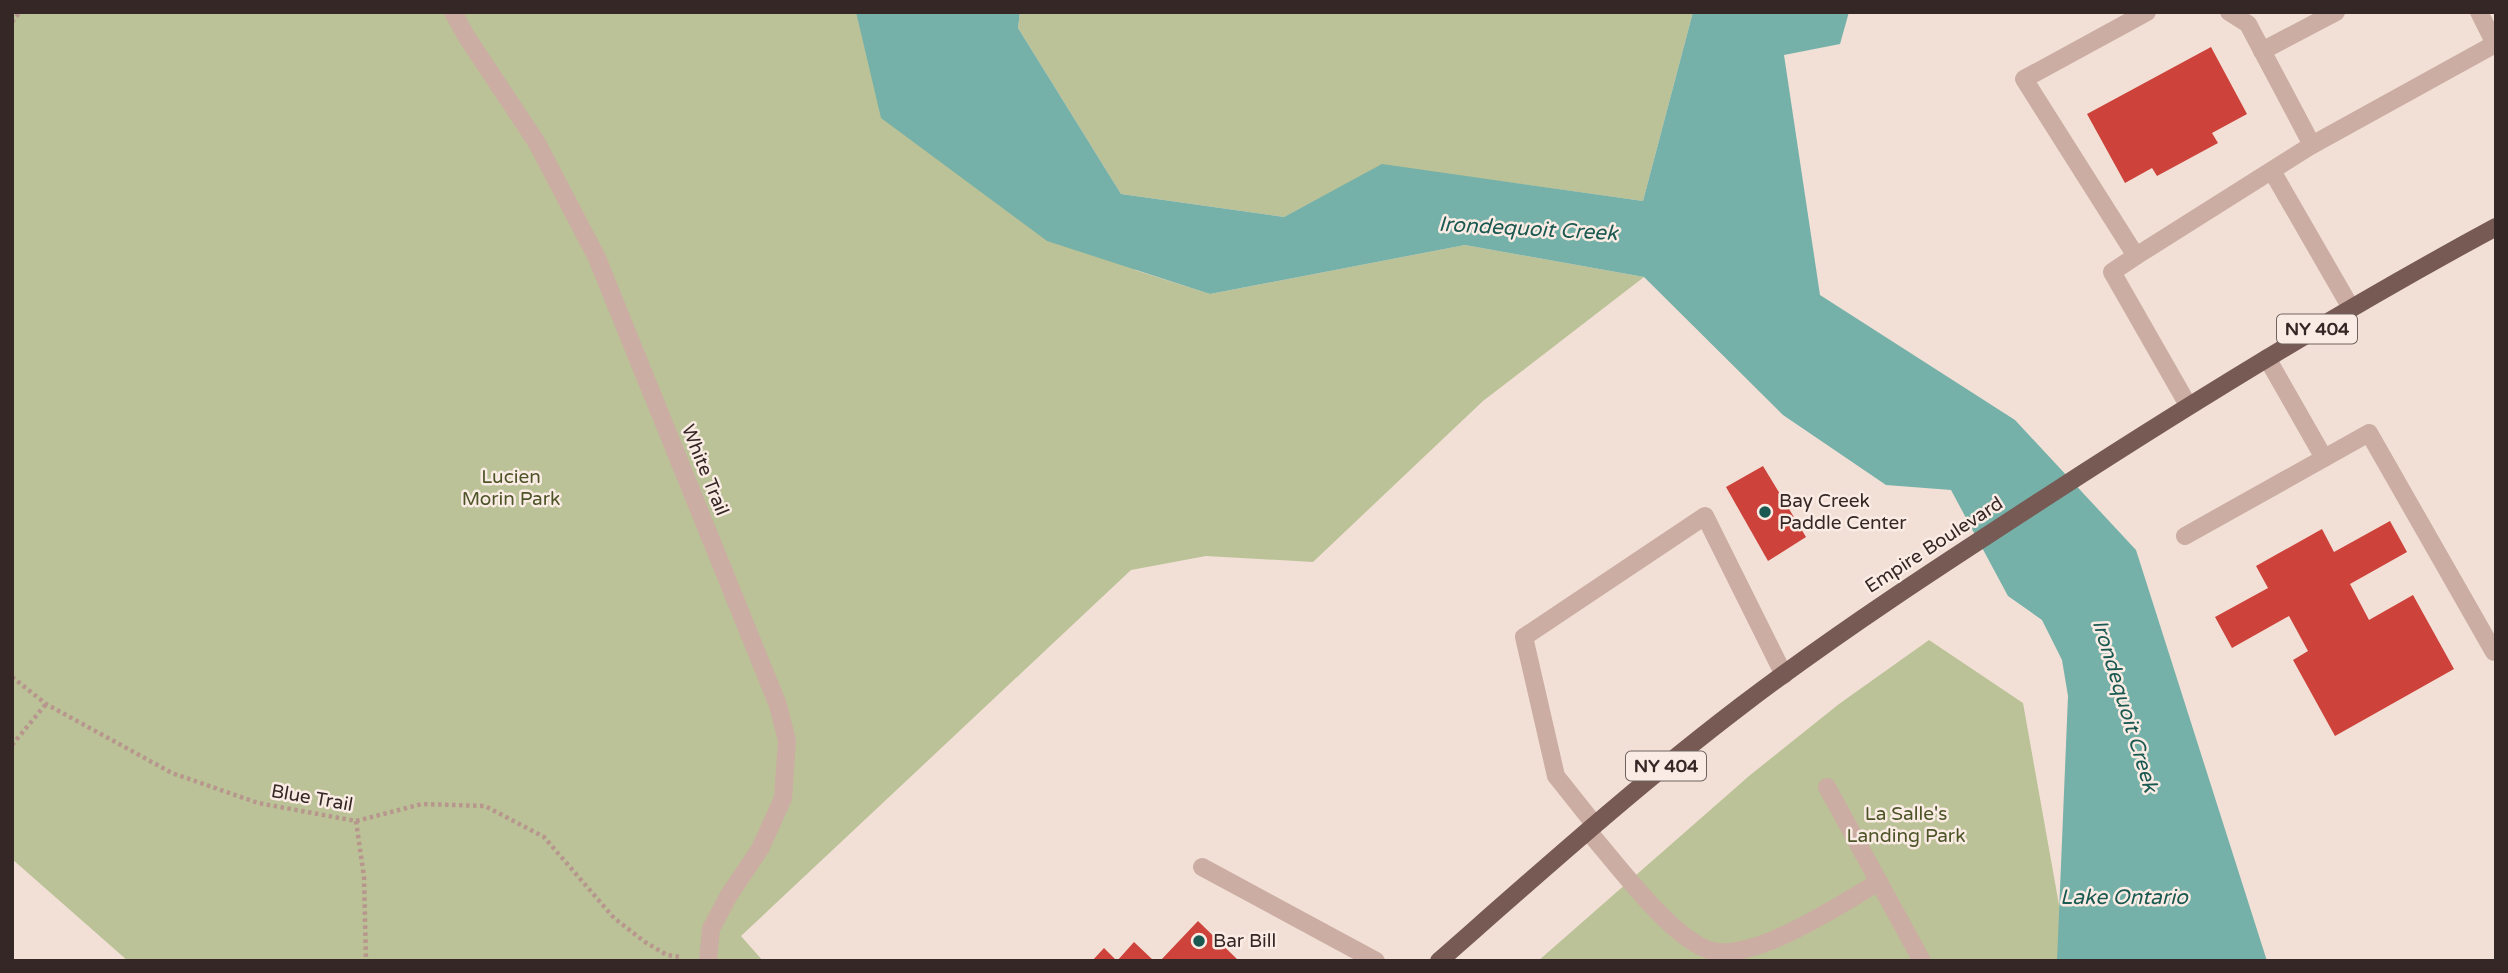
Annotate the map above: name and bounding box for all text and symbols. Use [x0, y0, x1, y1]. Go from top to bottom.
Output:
water label: Irondequoit Creek [1438, 212, 1620, 246]
road number: NY 404 [2277, 314, 2357, 344]
street label: White Trail [677, 421, 733, 519]
park label: Lucien Morin Park [462, 466, 560, 510]
place label: Bay Creek Paddle Center [1779, 490, 1907, 534]
street label: Empire Boulevard [1861, 492, 2007, 598]
marker: Bay Creek Paddle Center [1757, 504, 1773, 520]
water label: Irondequoit Creek [2087, 617, 2164, 797]
road number: NY 404 [1626, 752, 1706, 780]
street label: Blue Trail [269, 780, 355, 816]
park label: La Salle's Landing Park [1847, 803, 1966, 847]
water label: Lake Ontario [2060, 885, 2189, 910]
place label: Bar Bill [1213, 930, 1276, 952]
marker: Bar Bill [1191, 933, 1207, 949]

